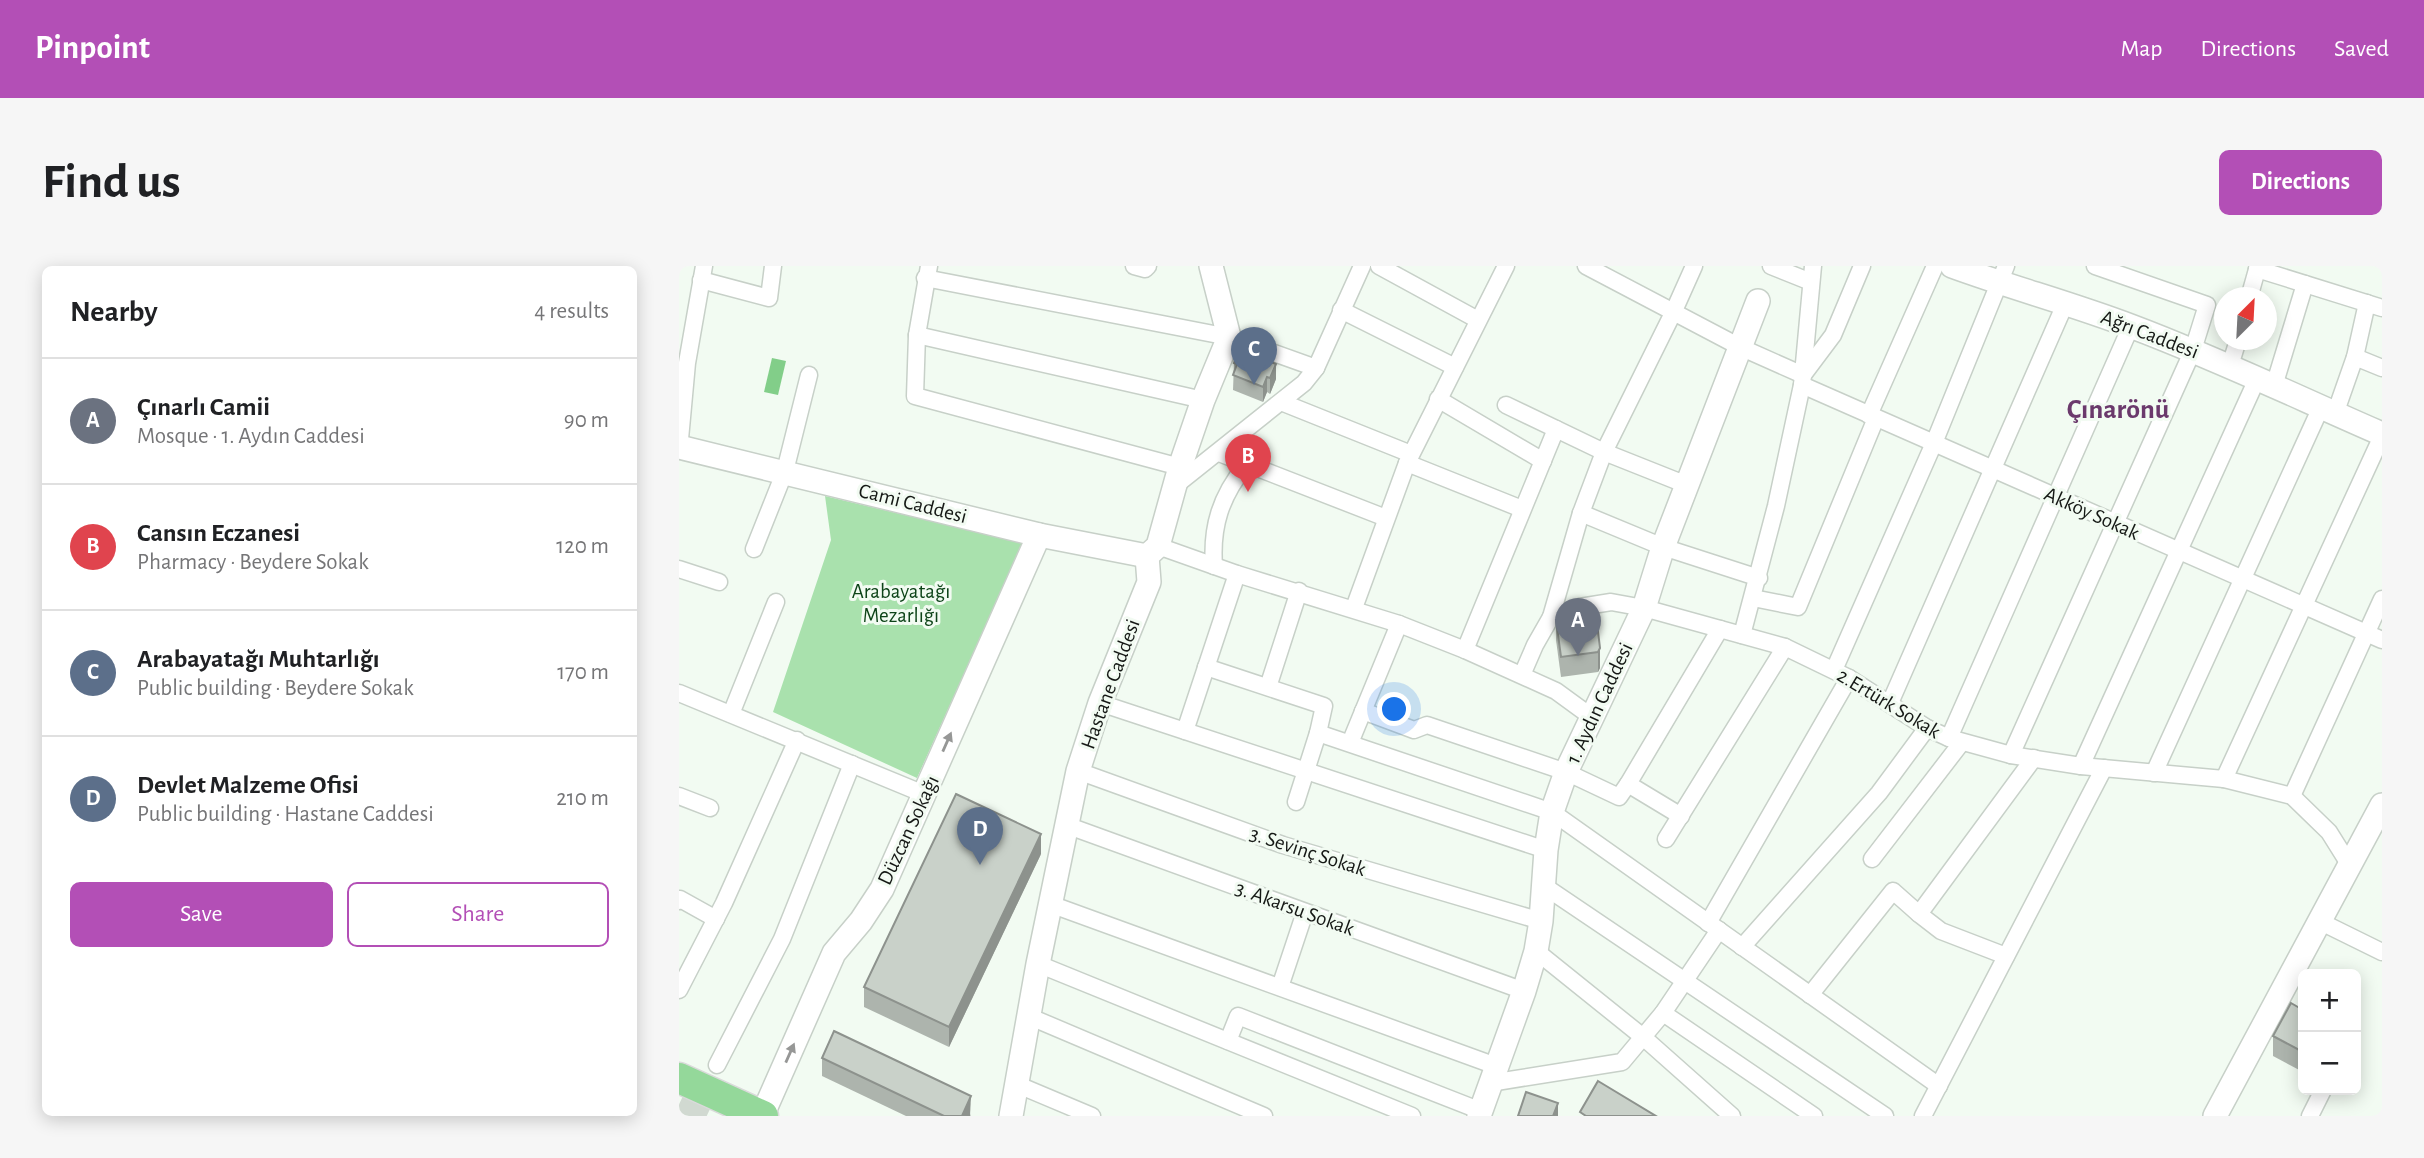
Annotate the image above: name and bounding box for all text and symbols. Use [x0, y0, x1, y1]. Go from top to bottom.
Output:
text: Pinpoint [35, 32, 150, 65]
text: Map [2120, 37, 2162, 61]
text: Directions [2200, 37, 2296, 61]
text: Saved [2334, 37, 2389, 61]
button: Directions [2219, 150, 2382, 215]
text: Find us [42, 158, 181, 207]
north arrow [2214, 287, 2277, 350]
text: Nearby [70, 297, 158, 327]
text: 4 results [534, 300, 609, 323]
street label: Ağrı Caddesi [2098, 306, 2201, 363]
pin: C [1231, 327, 1277, 385]
text: Çınarlı Camii [137, 394, 270, 420]
district label: Çınarönü [2067, 396, 2170, 424]
text: A [86, 409, 100, 432]
text: 90 m [564, 409, 609, 432]
text: Mosque · 1. Aydın Caddesi [137, 425, 365, 448]
pin: B [1225, 434, 1271, 492]
street label: Cami Caddesi [857, 480, 969, 527]
street label: Akköy Sokak [2041, 483, 2143, 544]
text: Cansın Eczanesi [137, 520, 300, 546]
text: B [86, 535, 100, 558]
text: 120 m [556, 535, 609, 558]
text: Pharmacy · Beydere Sokak [137, 551, 369, 574]
park label: Arabayatağı Mezarlığı [852, 581, 950, 626]
pin: A [1555, 598, 1601, 656]
street label: Hastane Caddesi [1077, 616, 1144, 752]
street label: 1. Aydın Caddesi [1562, 639, 1637, 767]
text: Arabayatağı Muhtarlığı [137, 646, 380, 672]
text: C [87, 661, 99, 684]
text: 170 m [557, 661, 609, 684]
street label: 2.Ertürk Sokak [1833, 664, 1944, 743]
text: Public building · Beydere Sokak [137, 677, 414, 700]
your location [1377, 692, 1411, 726]
one-way arrow [942, 732, 953, 753]
text: Devlet Malzeme Ofisi [137, 772, 359, 798]
street label: Düzcan Sokağı [874, 772, 943, 888]
text: D [85, 787, 101, 810]
text: 210 m [556, 787, 609, 810]
text: Public building · Hastane Caddesi [137, 803, 434, 826]
pin: D [957, 807, 1003, 865]
street label: 3. Sevinç Sokak [1247, 823, 1369, 880]
street label: 3. Akarsu Sokak [1233, 877, 1357, 940]
button: Save [70, 882, 333, 947]
button: Share [347, 882, 609, 947]
map controls [2298, 969, 2361, 1095]
button: + [2298, 969, 2361, 1032]
button: − [2298, 1032, 2361, 1095]
one-way arrow [784, 1043, 796, 1063]

